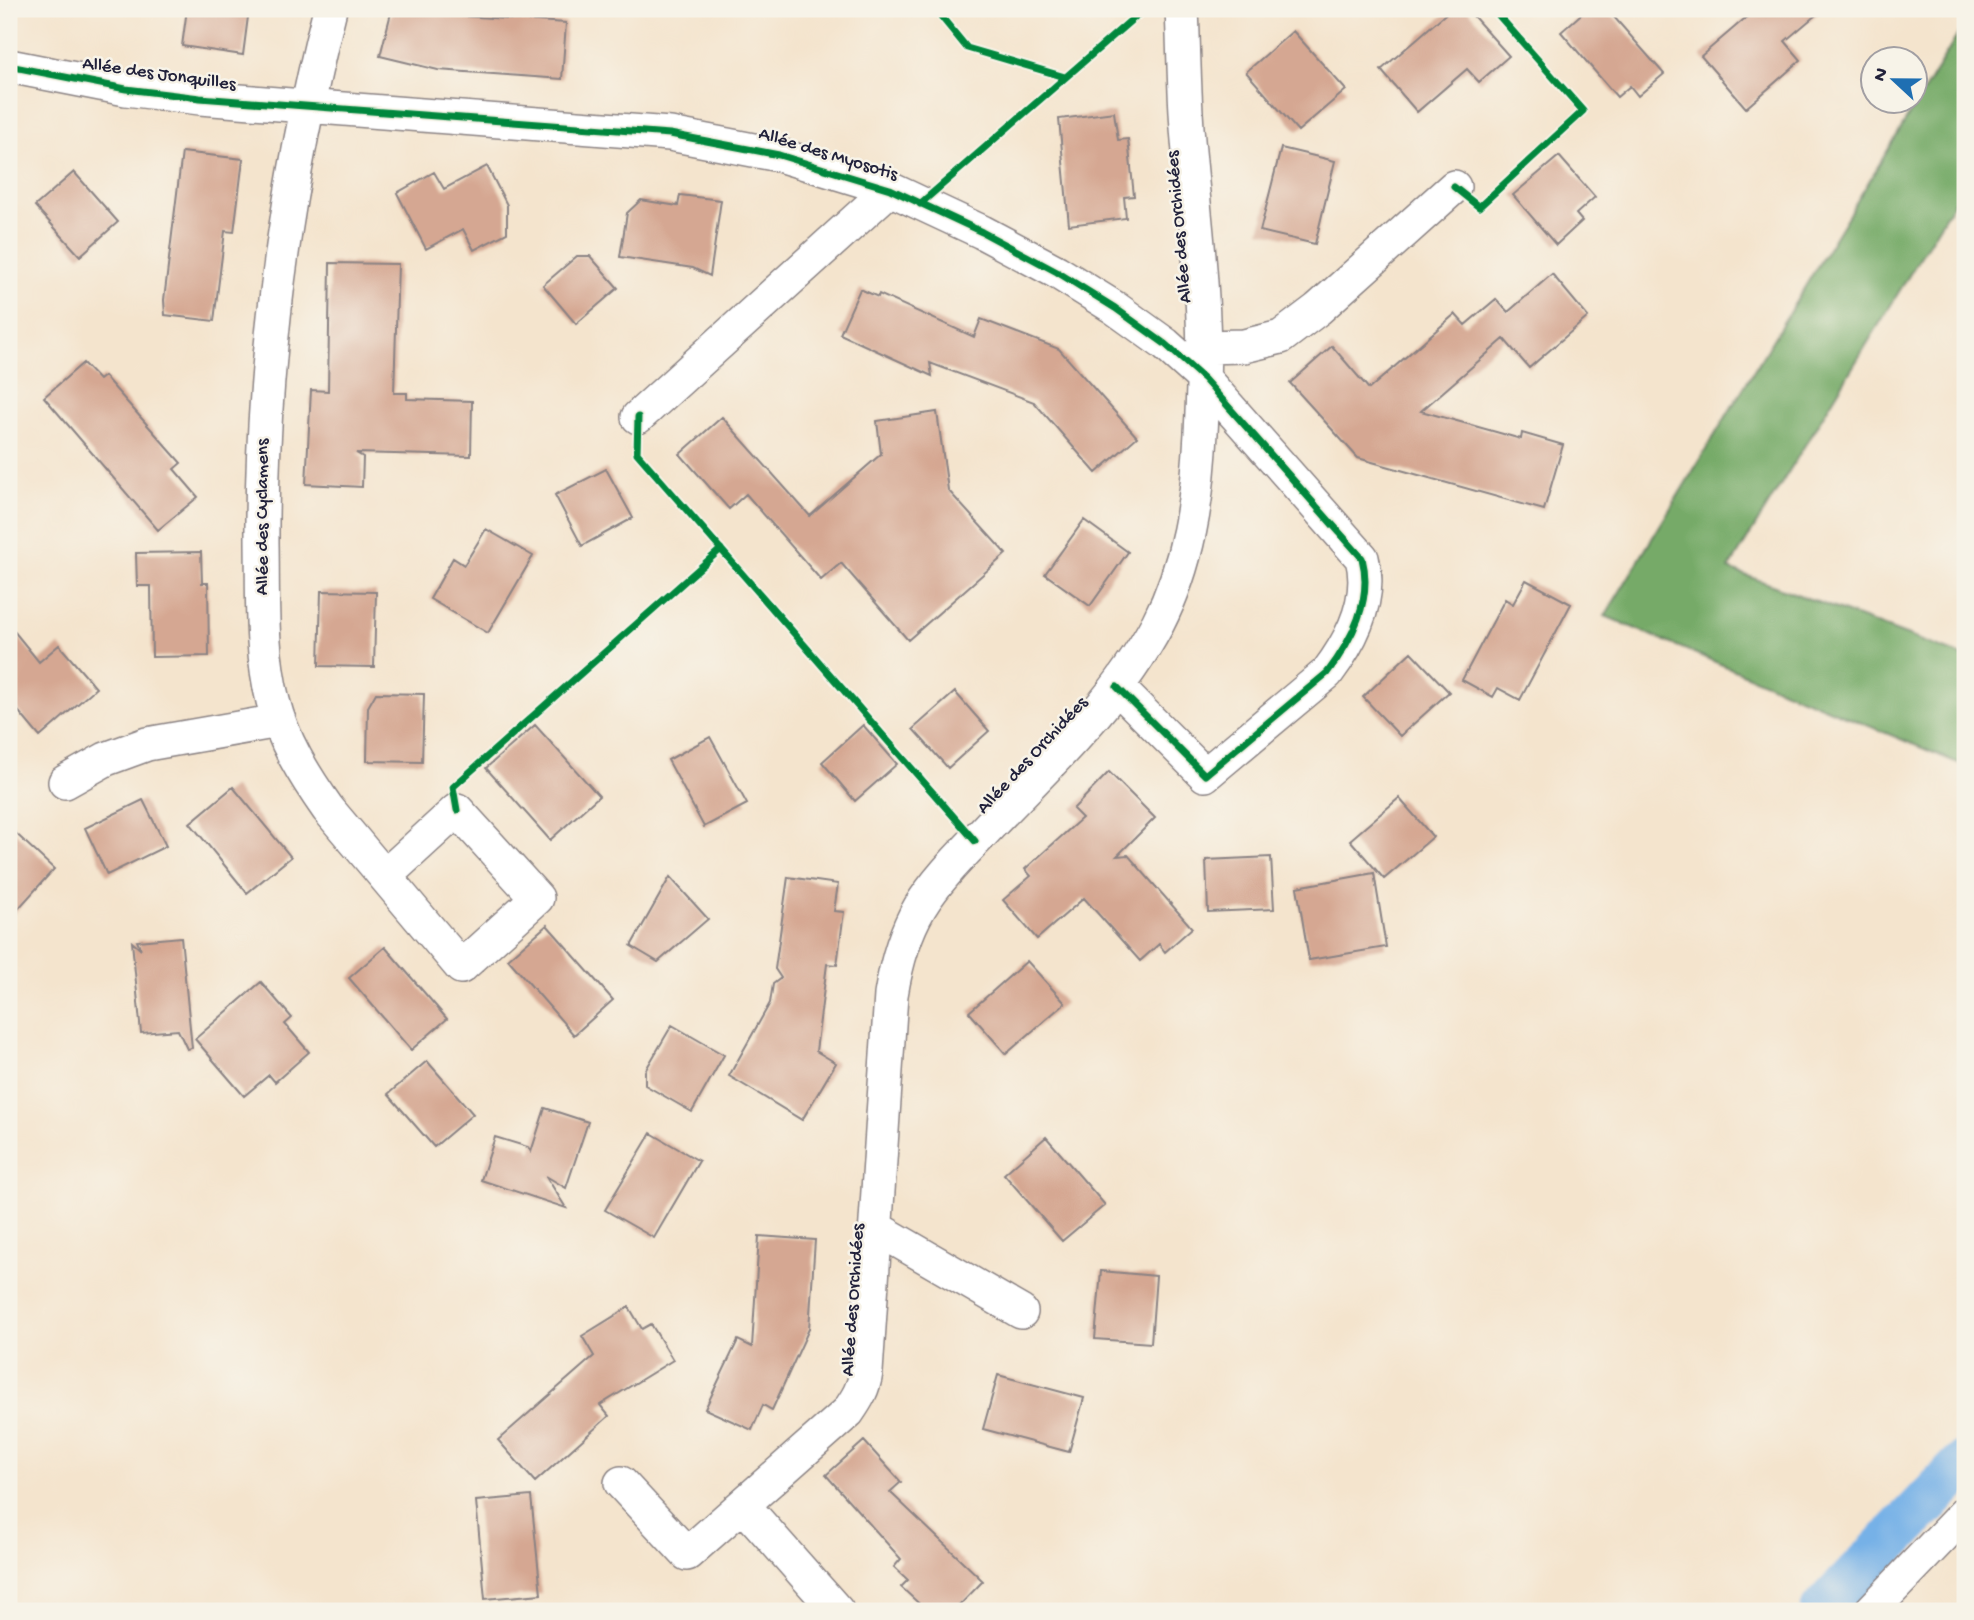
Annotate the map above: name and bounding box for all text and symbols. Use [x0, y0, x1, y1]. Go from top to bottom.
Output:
north arrow [1858, 46, 1928, 116]
street label: Allée des Jonquilles [81, 53, 238, 97]
text: N [1868, 65, 1894, 85]
street label: Allée des Myosotis [756, 123, 901, 187]
street label: Allée des Orchidées [1162, 149, 1198, 304]
street label: Allée des Cyclamens [252, 438, 275, 595]
street label: Allée des Orchidées [972, 692, 1094, 820]
street label: Allée des Orchidées [837, 1222, 871, 1377]

